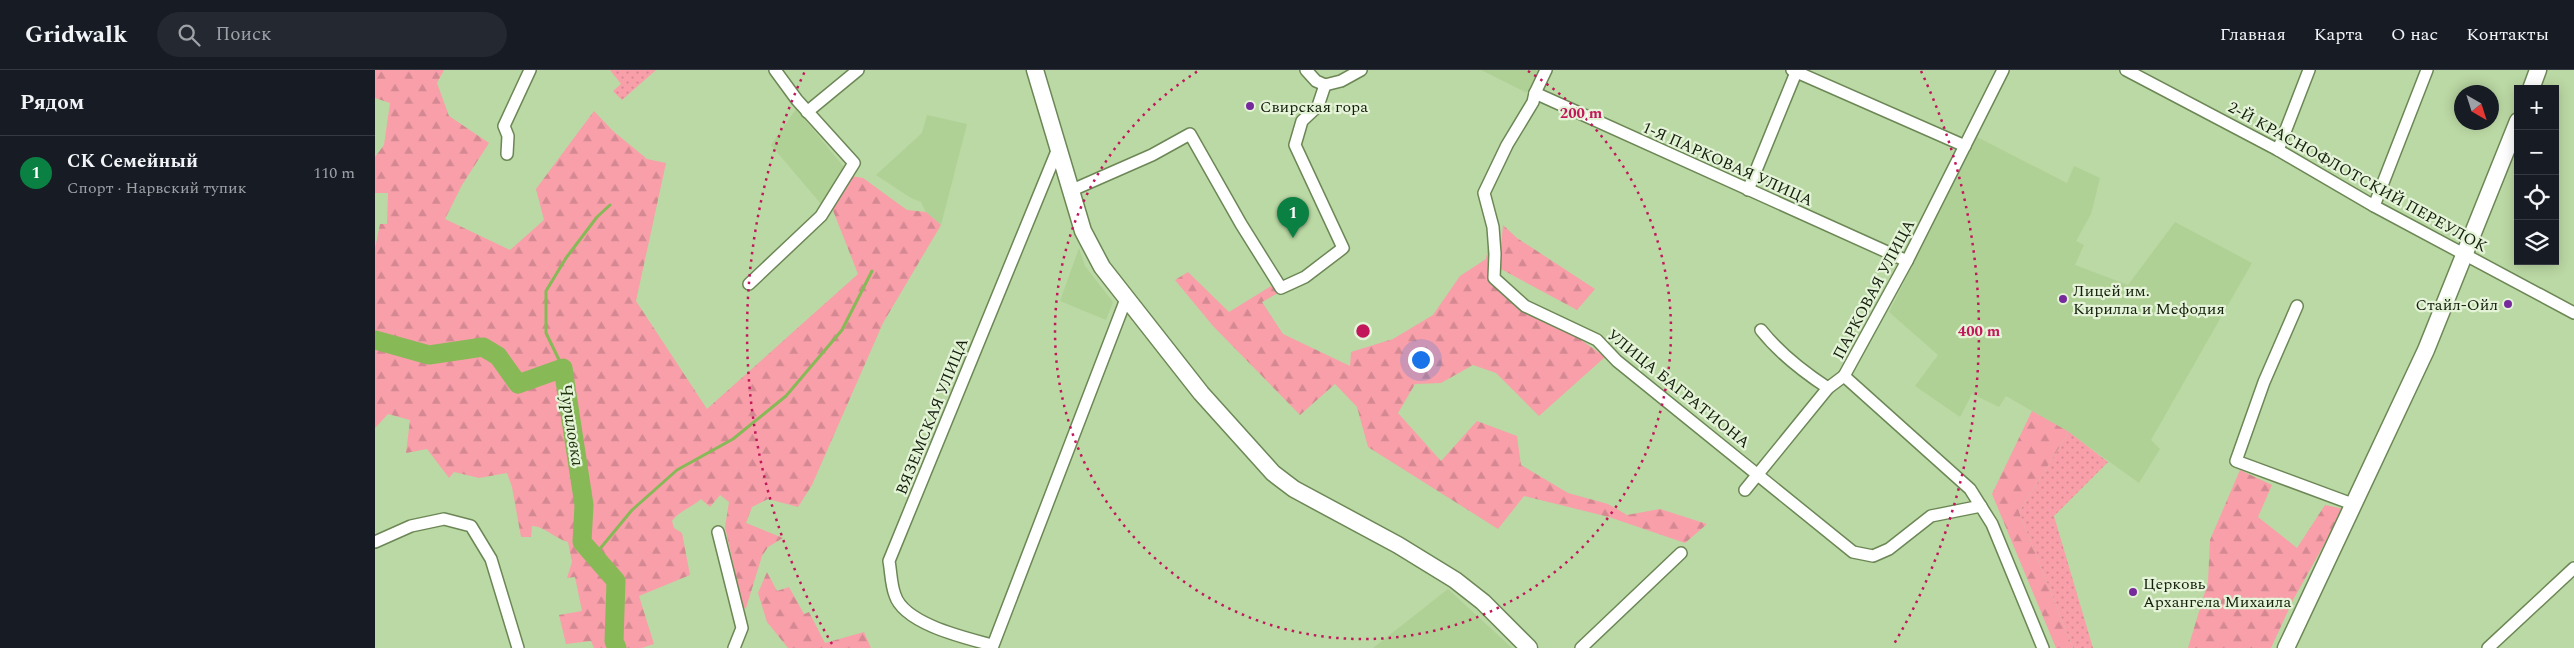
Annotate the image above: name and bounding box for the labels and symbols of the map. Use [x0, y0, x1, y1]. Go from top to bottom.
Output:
north arrow [2454, 85, 2499, 130]
place label: Свирская гора [1260, 95, 1368, 119]
street label: 2-Й КРАСНОФЛОТСКИЙ ПЕРЕУЛОК [2224, 95, 2492, 259]
marker: Свирская гора [1244, 100, 1256, 112]
text: 200 m [1560, 102, 1603, 125]
street label: 1-Я ПАРКОВАЯ УЛИЦА [1638, 115, 1817, 212]
pin: 1 [1277, 197, 1309, 238]
street label: ПАРКОВАЯ УЛИЦА [1827, 215, 1921, 364]
place label: Лицей им. Кирилла и Мефодия [2073, 279, 2225, 321]
marker: Лицей им. Кирилла и Мефодия [2057, 293, 2069, 305]
place label: Стайл-Ойл [2415, 293, 2498, 317]
marker: Стайл-Ойл [2502, 298, 2514, 310]
text: 400 m [1958, 320, 2001, 343]
centre of rings [1354, 322, 1372, 340]
street label: УЛИЦА БАГРАТИОНА [1601, 323, 1755, 454]
street label: ВЯЗЕМСКАЯ УЛИЦА [889, 334, 974, 498]
your location [1408, 347, 1434, 373]
water label: Чуриловка [552, 382, 591, 468]
place label: Церковь Архангела Михаила [2143, 572, 2291, 614]
marker: Церковь Архангела Михаила [2127, 586, 2139, 598]

